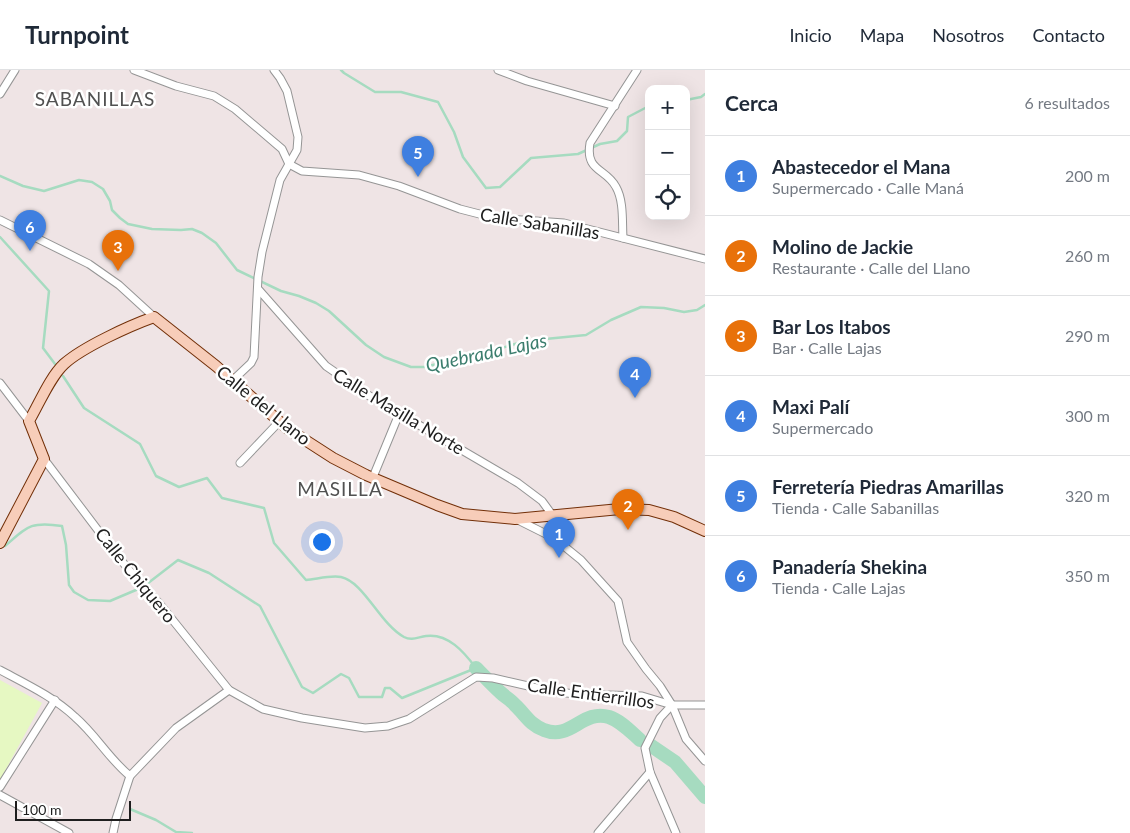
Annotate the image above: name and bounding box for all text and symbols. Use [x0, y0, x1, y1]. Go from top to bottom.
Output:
text: Turnpoint [25, 20, 129, 49]
text: Inicio [789, 24, 832, 46]
text: Mapa [860, 24, 904, 46]
text: Nosotros [932, 24, 1004, 46]
text: Contacto [1032, 24, 1105, 46]
map controls [645, 85, 690, 220]
button: + [645, 85, 690, 130]
district label: SABANILLAS [35, 87, 155, 110]
text: Cerca [725, 90, 778, 115]
text: 6 resultados [1024, 93, 1110, 112]
button: − [645, 130, 690, 175]
pin: 5 [402, 136, 434, 177]
text: Abastecedor el Mana [772, 155, 950, 178]
text: 1 [736, 166, 746, 185]
text: 200 m [1065, 166, 1110, 185]
button: locate [645, 175, 690, 220]
text: Supermercado · Calle Maná [772, 178, 964, 197]
street label: Calle Sabanillas [479, 203, 602, 243]
pin: 6 [14, 210, 46, 251]
pin: 3 [102, 230, 134, 271]
text: Molino de Jackie [772, 235, 913, 258]
text: 2 [736, 246, 746, 265]
text: 260 m [1065, 246, 1110, 265]
text: Restaurante · Calle del Llano [772, 258, 970, 277]
text: Bar Los Itabos [772, 315, 891, 338]
text: 3 [736, 326, 746, 345]
text: 290 m [1065, 326, 1110, 345]
water label: Quebrada Lajas [423, 328, 549, 376]
text: Bar · Calle Lajas [772, 338, 882, 357]
pin: 4 [619, 357, 651, 398]
street label: Calle del Llano [213, 360, 315, 450]
street label: Calle Masilla Norte [329, 363, 469, 459]
text: Maxi Palí [772, 395, 849, 418]
text: 4 [736, 406, 746, 425]
text: 300 m [1065, 406, 1110, 425]
text: Supermercado [772, 418, 873, 437]
text: Ferretería Piedras Amarillas [772, 475, 1004, 498]
district label: MASILLA [297, 477, 383, 500]
text: 5 [736, 486, 746, 505]
text: 320 m [1065, 486, 1110, 505]
pin: 2 [612, 489, 644, 530]
text: Tienda · Calle Sabanillas [772, 498, 939, 517]
pin: 1 [543, 517, 575, 558]
street label: Calle Chiquero [91, 523, 181, 627]
your location [309, 529, 335, 555]
text: Panadería Shekina [772, 555, 927, 578]
text: 6 [736, 566, 746, 585]
text: 350 m [1065, 566, 1110, 585]
text: Tienda · Calle Lajas [772, 578, 906, 597]
street label: Calle Entierrillos [526, 673, 656, 713]
scale bar [15, 798, 131, 821]
text: 100 m [22, 801, 61, 818]

